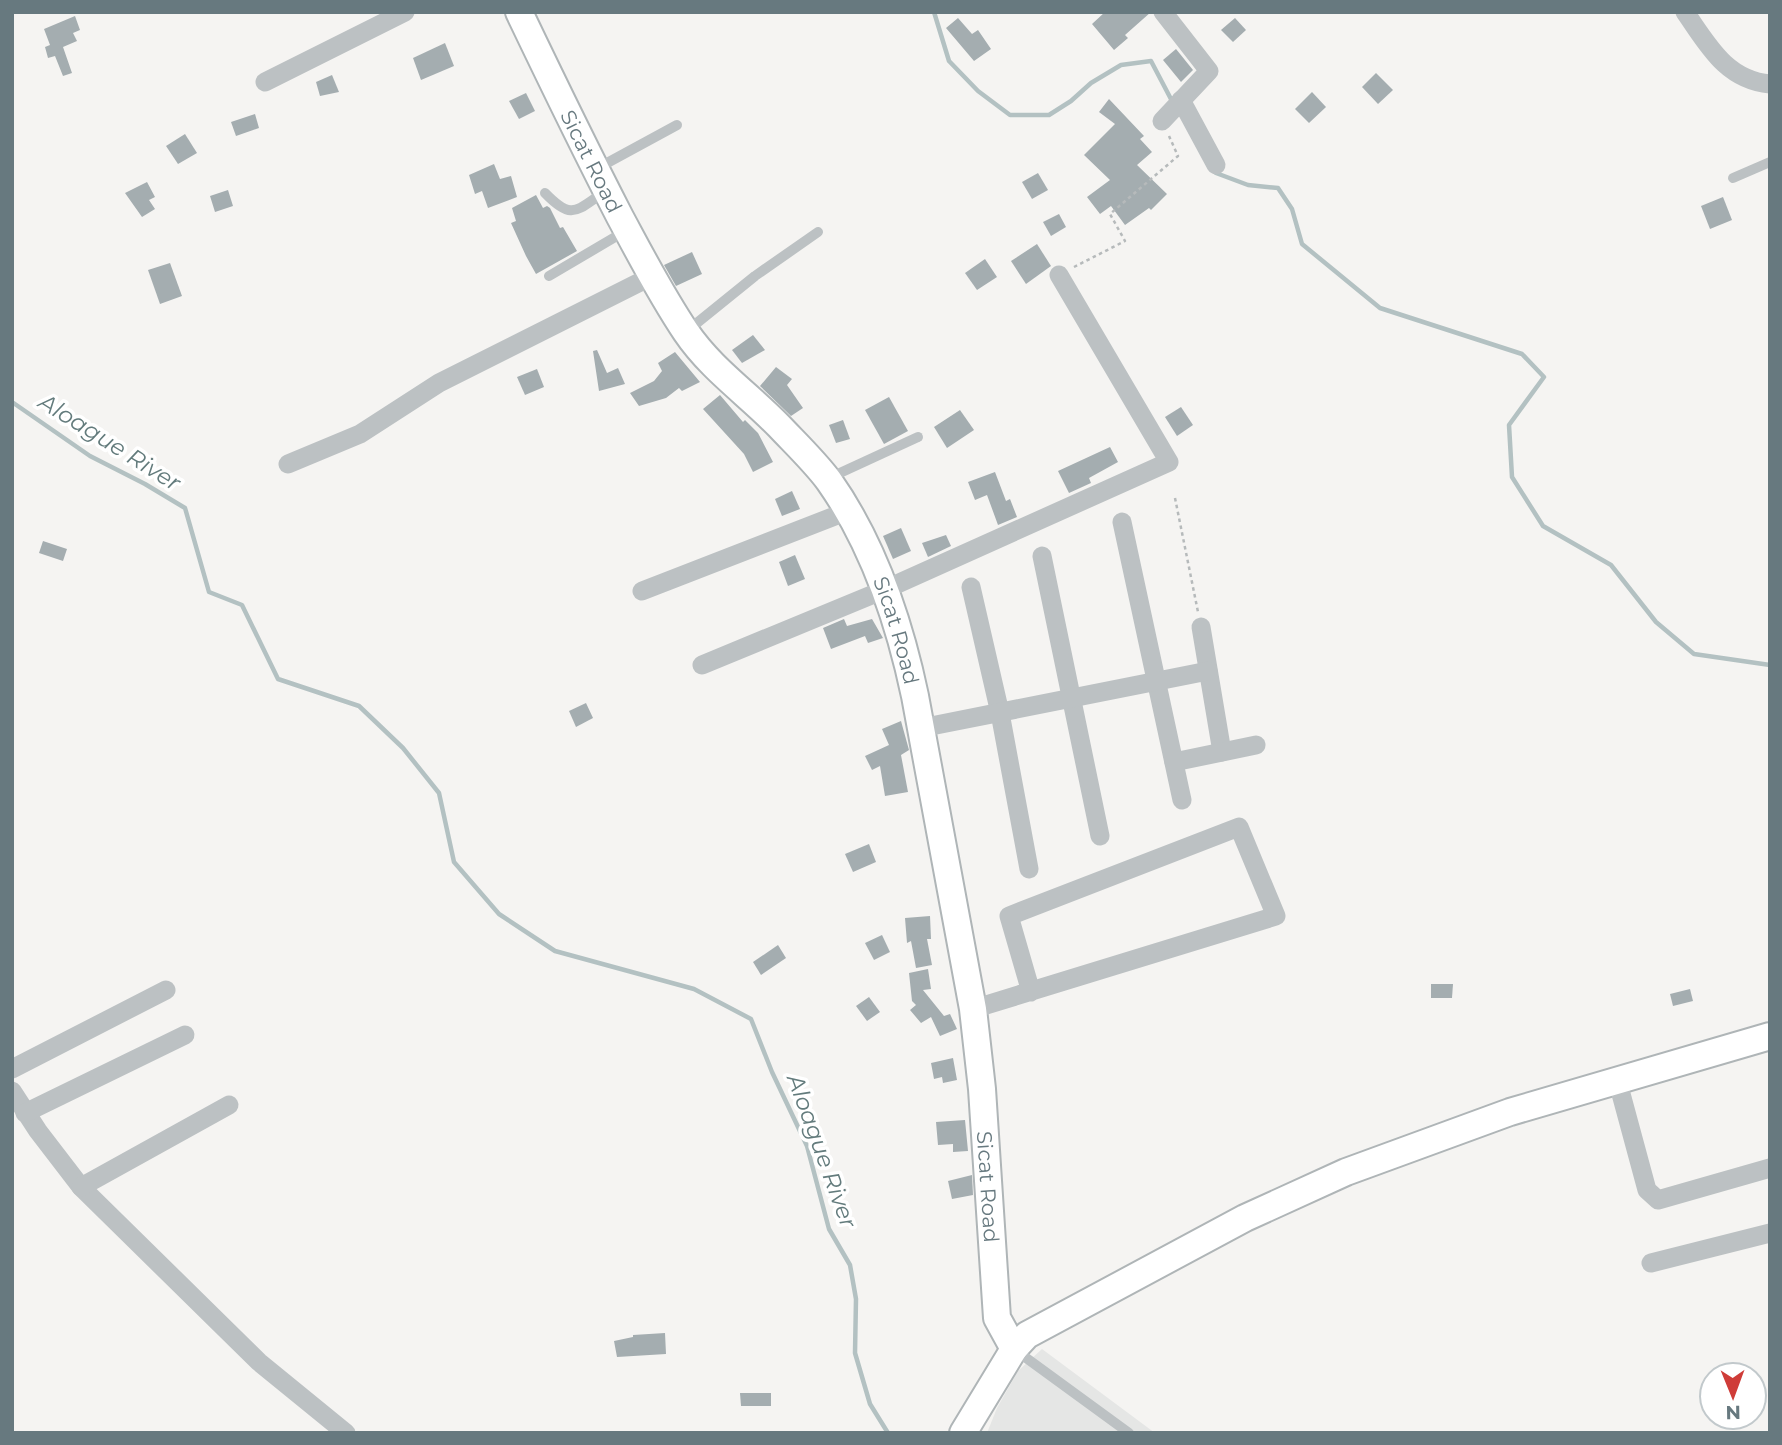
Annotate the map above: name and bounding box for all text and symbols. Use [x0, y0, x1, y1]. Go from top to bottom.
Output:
street label: Sicat Road [556, 106, 628, 217]
water label: Aloague River [32, 386, 187, 497]
street label: Sicat Road [869, 573, 925, 687]
water label: Aloague River [780, 1068, 863, 1233]
street label: Sicat Road [972, 1130, 1005, 1243]
north arrow [1698, 1361, 1768, 1431]
text: N [1725, 1401, 1741, 1424]

